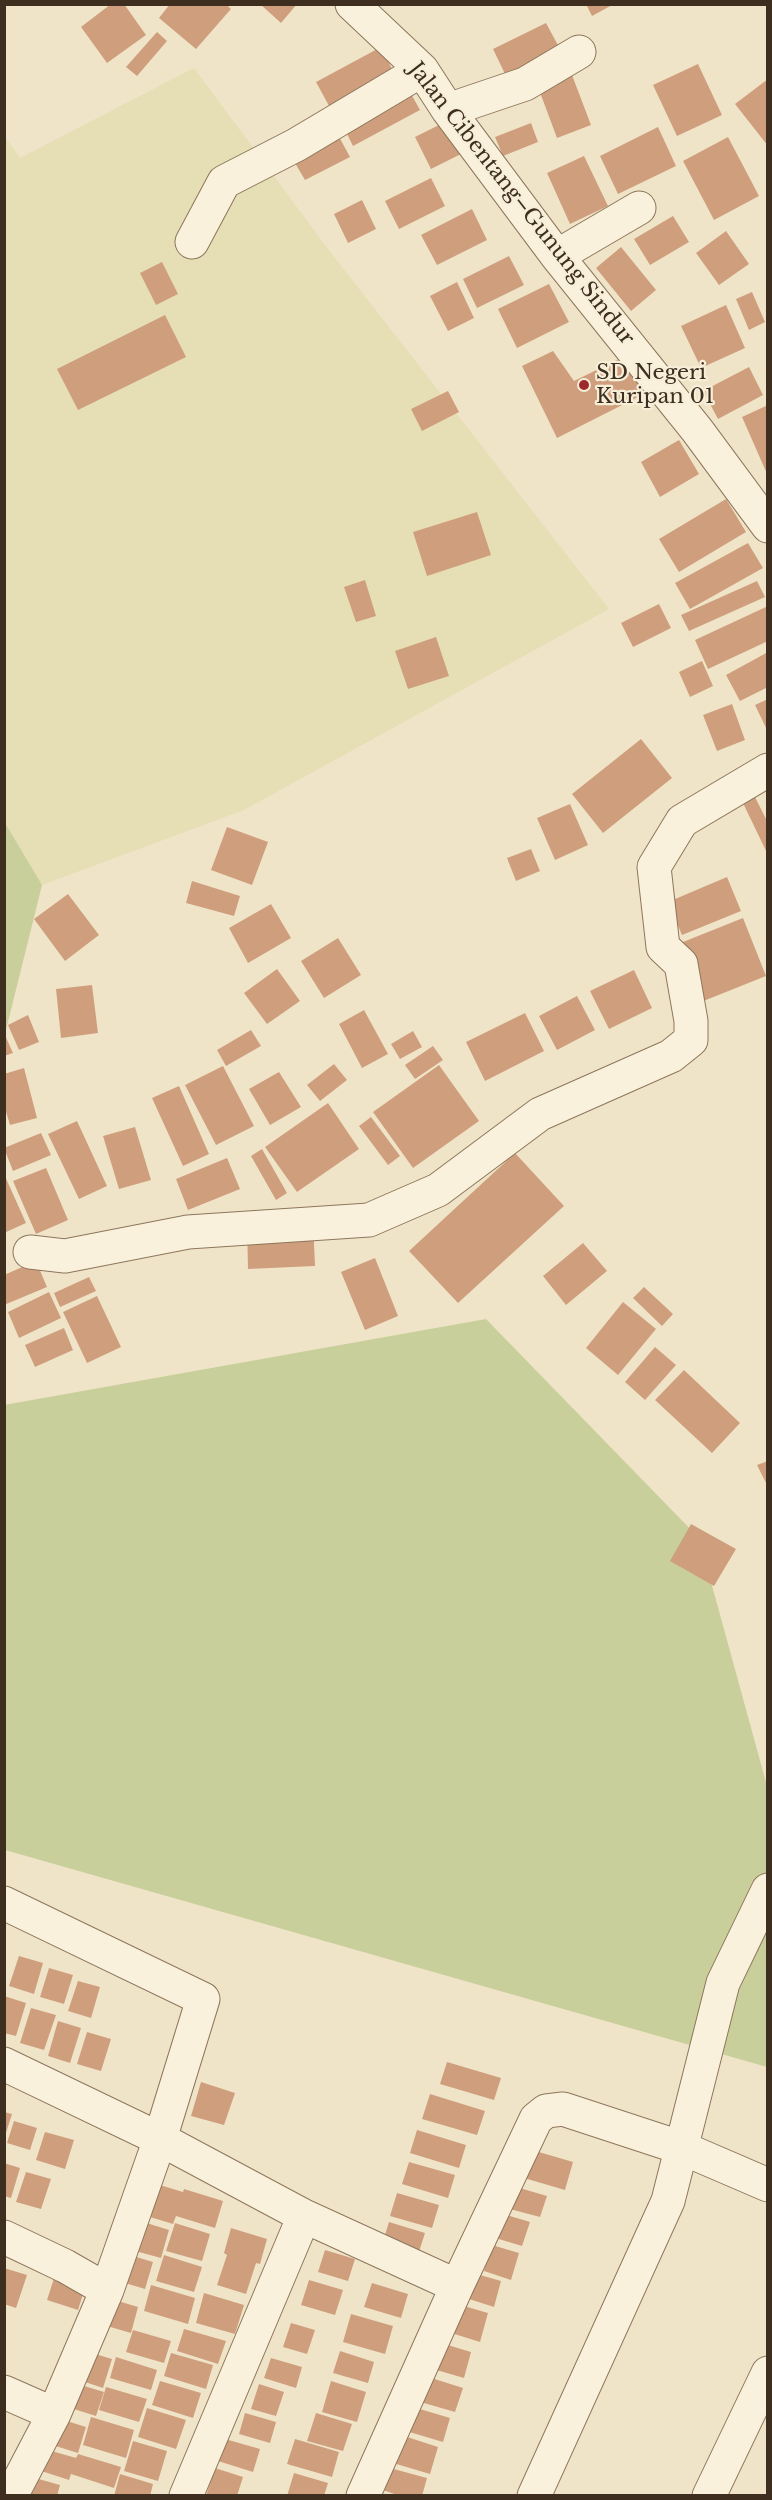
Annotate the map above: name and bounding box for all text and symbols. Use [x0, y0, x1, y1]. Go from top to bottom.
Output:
street label: Jalan Cibentang–Gunung Sindur [403, 58, 639, 350]
place label: SD Negeri Kuripan 01 [596, 360, 714, 410]
marker: SD Negeri Kuripan 01 [577, 378, 591, 392]

